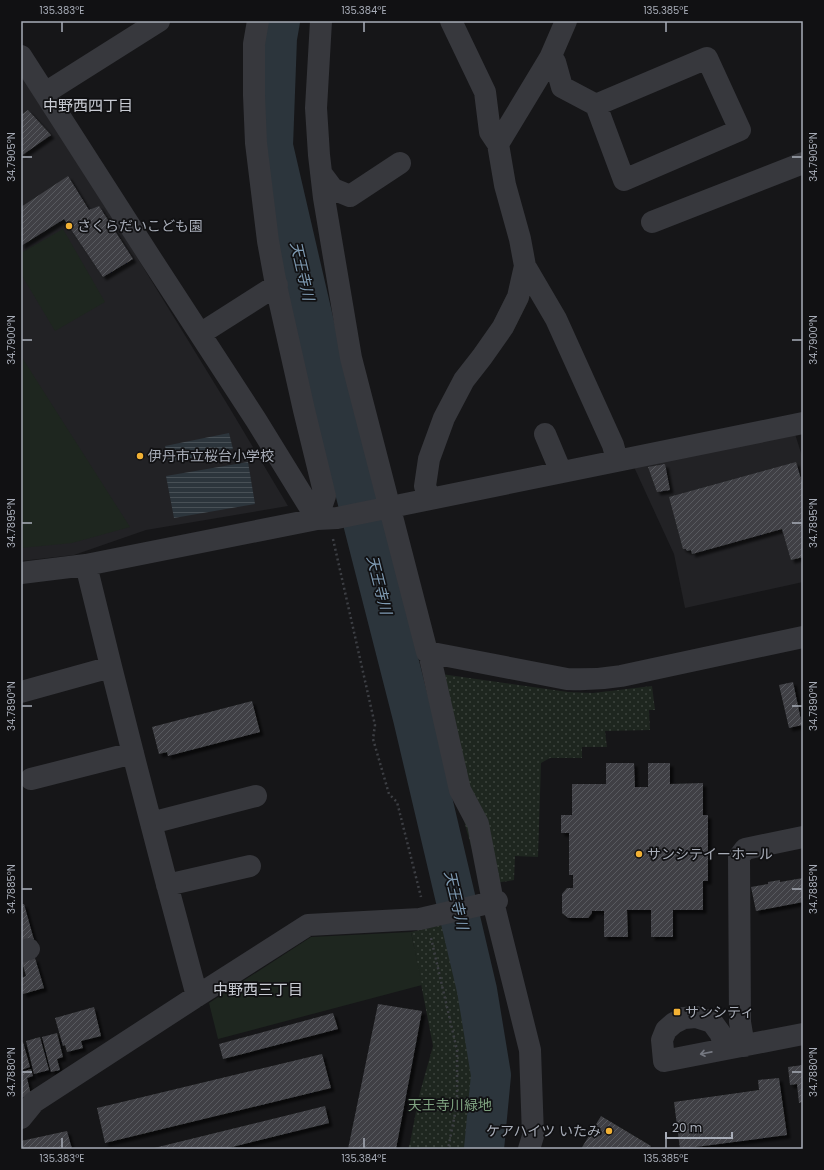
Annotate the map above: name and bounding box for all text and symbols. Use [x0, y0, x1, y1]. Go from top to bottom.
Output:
text: 135.383°E [40, 3, 84, 18]
text: 135.384°E [341, 3, 387, 18]
text: 135.385°E [643, 3, 689, 18]
district label: 中野西四丁目 [43, 95, 133, 116]
text: 34.7905°N [4, 132, 19, 182]
text: 34.7905°N [806, 132, 821, 182]
place label: さくらだいこども園 [77, 216, 203, 236]
marker: さくらだいこども園 [64, 221, 74, 231]
water label: 天王寺川 [286, 239, 320, 304]
text: 34.7900°N [4, 315, 19, 365]
text: 34.7900°N [806, 315, 821, 365]
place label: 伊丹市立桜台小学校 [148, 446, 274, 466]
marker: 伊丹市立桜台小学校 [135, 451, 145, 461]
text: 34.7895°N [4, 498, 19, 548]
text: 34.7895°N [806, 498, 821, 548]
water label: 天王寺川 [362, 553, 397, 618]
text: 34.7890°N [4, 681, 19, 731]
text: 34.7890°N [806, 681, 821, 731]
place label: サンシテイーホール [647, 844, 773, 864]
marker: サンシテイーホール [634, 849, 644, 859]
text: 34.7885°N [4, 864, 19, 914]
text: 34.7885°N [806, 864, 821, 914]
water label: 天王寺川 [440, 868, 474, 933]
district label: 中野西三丁目 [213, 979, 303, 1000]
place label: サンシティ [685, 1002, 754, 1022]
marker: サンシティ [672, 1007, 682, 1017]
text: 34.7880°N [4, 1047, 19, 1097]
text: 34.7880°N [806, 1047, 821, 1097]
one-way arrow [700, 1050, 713, 1058]
park label: 天王寺川緑地 [408, 1095, 492, 1115]
scale bar [666, 1114, 732, 1140]
text: 20 m [672, 1119, 702, 1136]
place label: ケアハイツ いたみ [486, 1121, 601, 1141]
marker: ケアハイツ いたみ [604, 1126, 614, 1136]
text: 135.383°E [40, 1151, 84, 1166]
text: 135.384°E [341, 1151, 387, 1166]
text: 135.385°E [643, 1151, 689, 1166]

